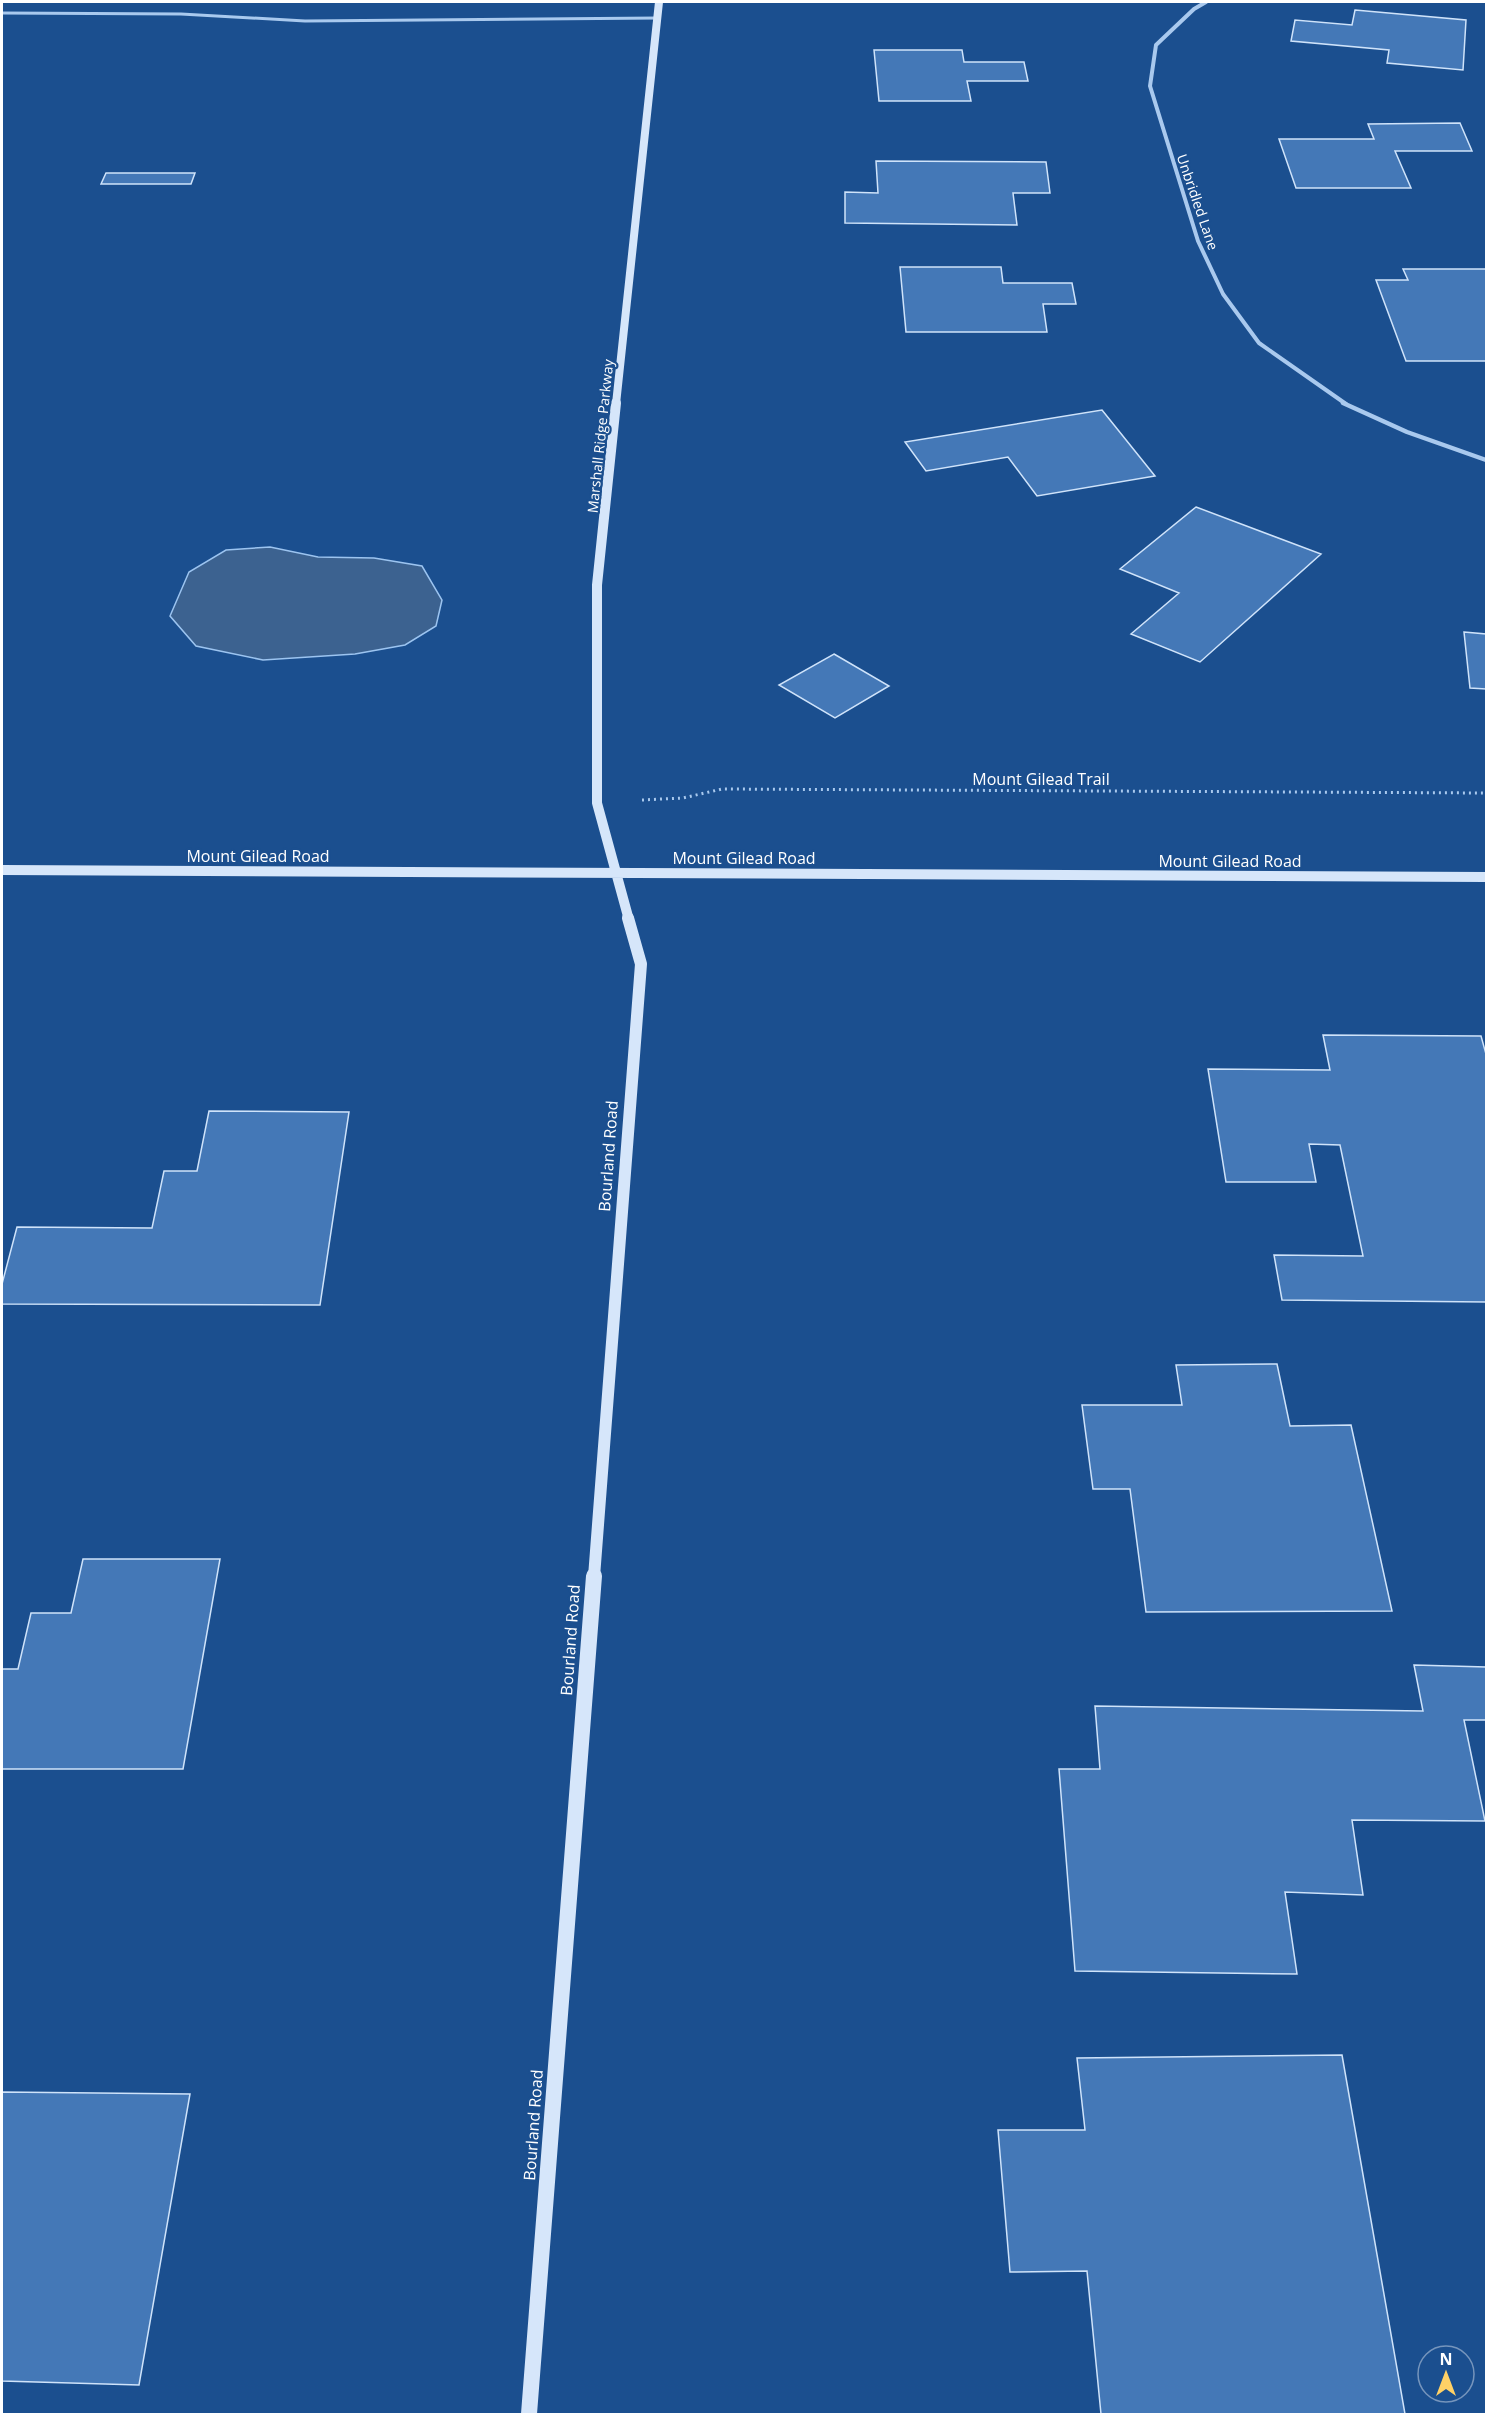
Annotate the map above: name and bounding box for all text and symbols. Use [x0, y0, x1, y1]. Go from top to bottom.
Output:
street label: Unbridled Lane [1173, 151, 1223, 253]
street label: Marshall Ridge Parkway [582, 357, 618, 514]
street label: Mount Gilead Trail [972, 768, 1110, 790]
street label: Mount Gilead Road [186, 845, 330, 867]
street label: Mount Gilead Road [672, 847, 816, 869]
street label: Mount Gilead Road [1158, 850, 1302, 872]
street label: Bourland Road [593, 1100, 623, 1212]
street label: Bourland Road [555, 1584, 585, 1696]
street label: Bourland Road [518, 2069, 548, 2181]
north arrow [1416, 2344, 1476, 2404]
text: N [1439, 2348, 1453, 2370]

